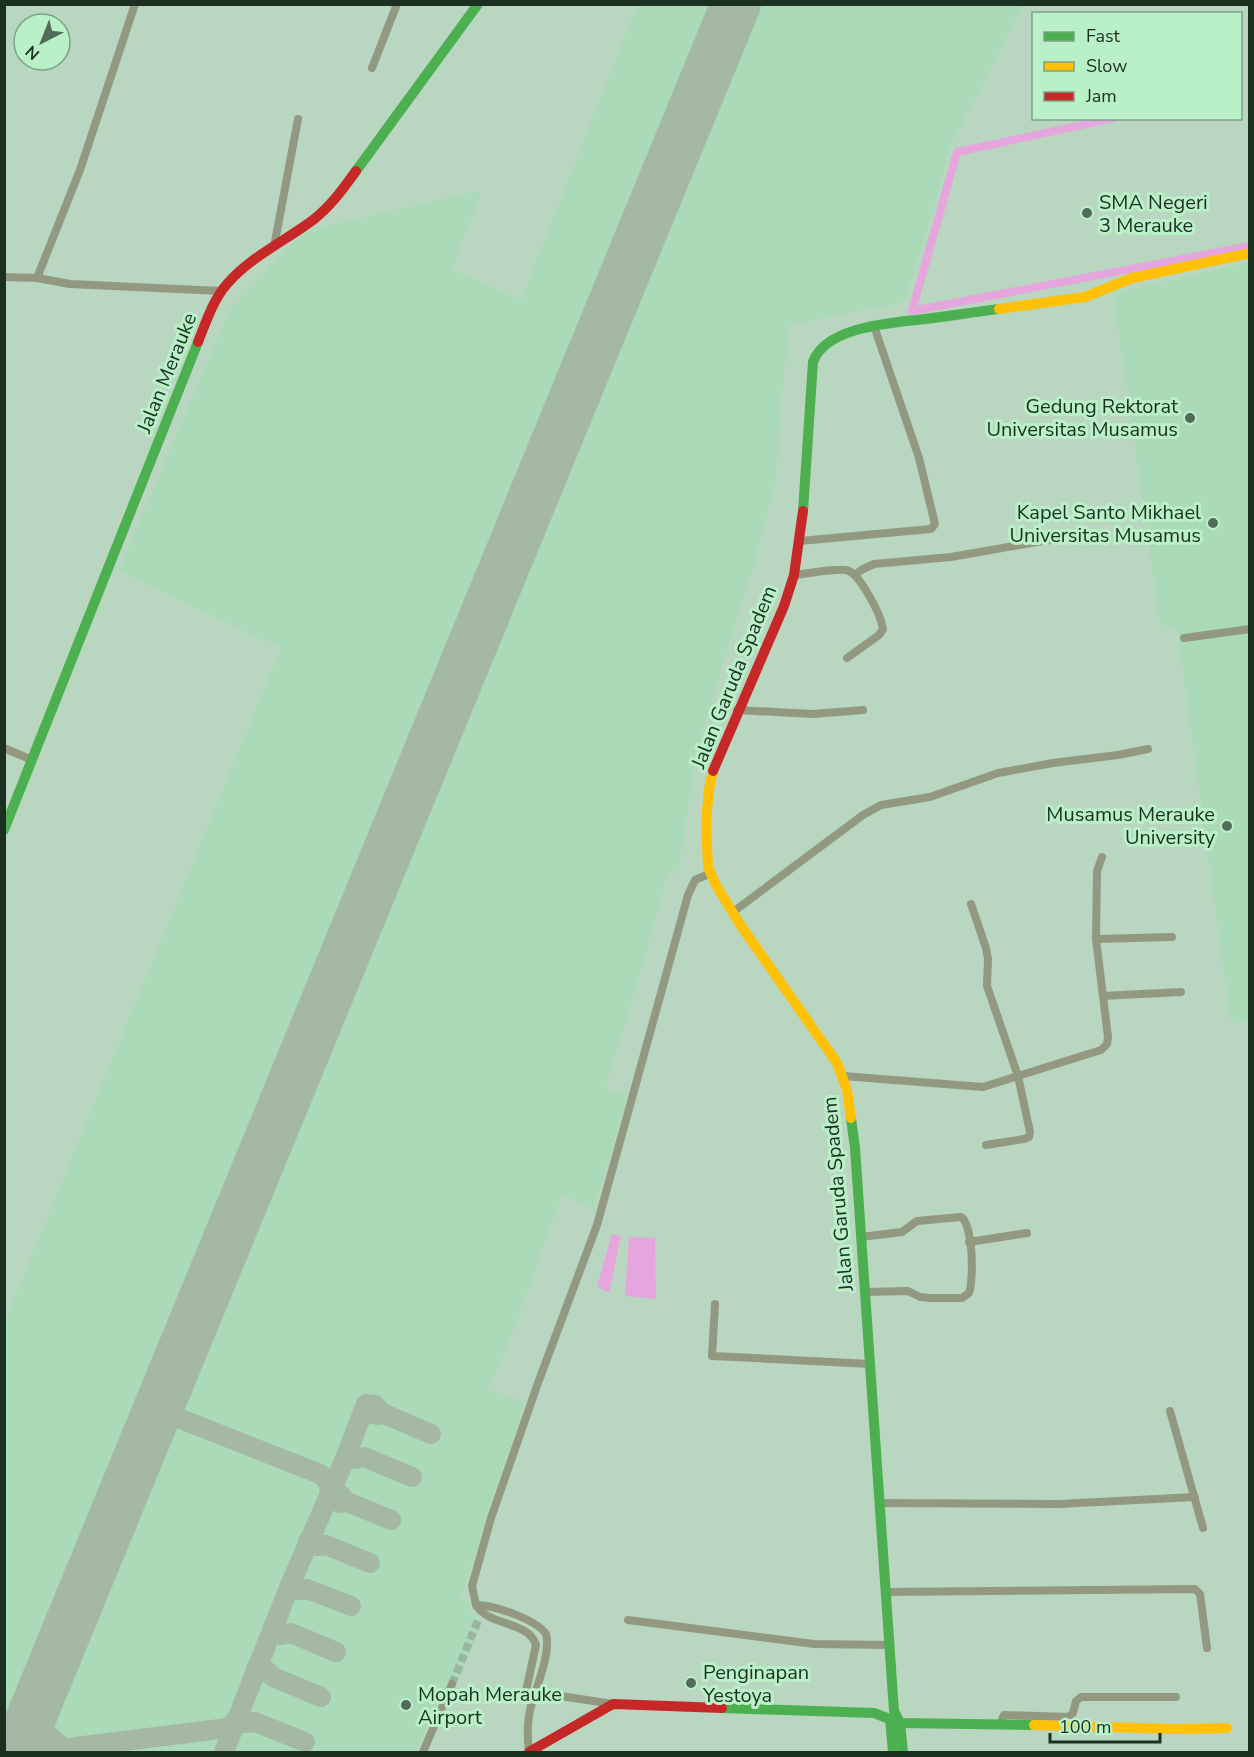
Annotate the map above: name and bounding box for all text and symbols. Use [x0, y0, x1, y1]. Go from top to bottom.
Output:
north arrow [12, 12, 72, 72]
legend [1032, 12, 1242, 120]
text: Fast [1086, 24, 1121, 48]
text: N [21, 40, 44, 65]
text: Slow [1086, 54, 1127, 78]
text: Jam [1085, 84, 1117, 108]
place label: SMA Negeri 3 Merauke [1099, 189, 1208, 239]
marker: SMA Negeri 3 Merauke [1080, 206, 1094, 220]
street label: Jalan Merauke [130, 309, 203, 438]
place label: Gedung Rektorat Universitas Musamus [986, 393, 1179, 443]
marker: Gedung Rektorat Universitas Musamus [1183, 411, 1197, 425]
place label: Kapel Santo Mikhael Universitas Musamus [1009, 499, 1201, 549]
marker: Kapel Santo Mikhael Universitas Musamus [1206, 516, 1220, 530]
street label: Jalan Garuda Spadem [685, 582, 783, 773]
place label: Musamus Merauke University [1046, 801, 1216, 851]
marker: Musamus Merauke University [1220, 819, 1234, 833]
street label: Jalan Garuda Spadem [816, 1096, 860, 1293]
place label: Penginapan Yestoya [702, 1659, 809, 1709]
marker: Penginapan Yestoya [684, 1676, 698, 1690]
place label: Mopah Merauke Airport [418, 1681, 562, 1731]
marker: Mopah Merauke Airport [399, 1698, 413, 1712]
scale bar [1050, 1706, 1160, 1744]
text: 100 m [1059, 1715, 1111, 1739]

